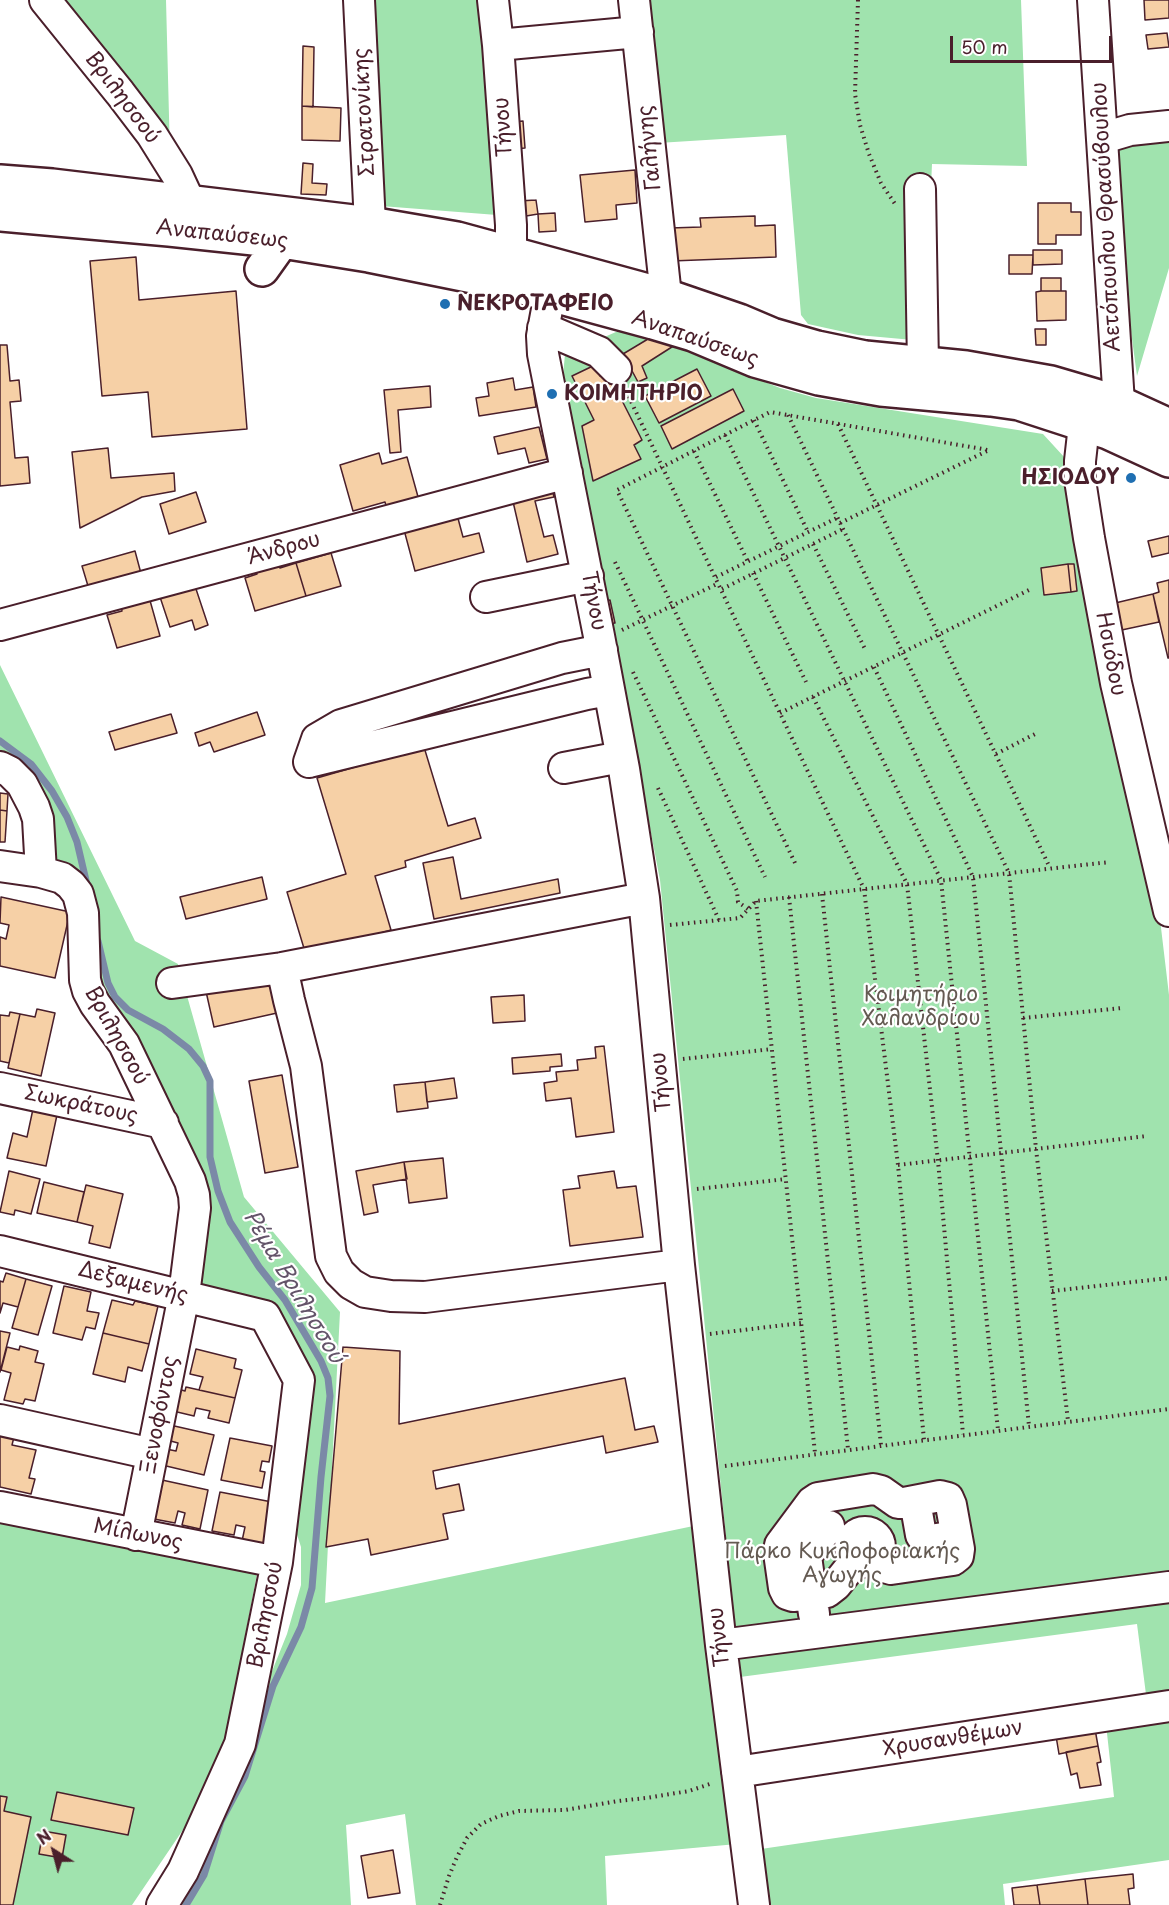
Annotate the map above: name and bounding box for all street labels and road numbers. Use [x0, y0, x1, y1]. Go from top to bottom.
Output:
street label: Βριλησσού [79, 47, 165, 149]
street label: Στρατονίκης [349, 47, 381, 177]
street label: Αετόπουλου Θρασύβουλου [1087, 81, 1127, 353]
street label: Τήνου [489, 96, 519, 158]
street label: Γαλήνης [633, 104, 667, 192]
street label: Αναπαύσεως [155, 216, 289, 254]
street label: Αναπαύσεως [628, 306, 762, 372]
street label: Άνδρου [245, 527, 323, 571]
street label: Τήνου [575, 569, 611, 633]
street label: Ησιόδου [1090, 610, 1130, 698]
street label: Βριλησσού [79, 982, 153, 1090]
street label: Τήνου [646, 1051, 678, 1113]
street label: Σωκράτους [22, 1081, 140, 1129]
street label: Δεξαμενής [75, 1257, 191, 1309]
street label: Ξενοφόντος [136, 1354, 184, 1476]
street label: Μίλωνος [91, 1514, 185, 1556]
street label: Βριλησσού [243, 1559, 289, 1671]
street label: Τήνου [704, 1606, 736, 1668]
street label: Χρυσανθέμων [881, 1715, 1025, 1763]

